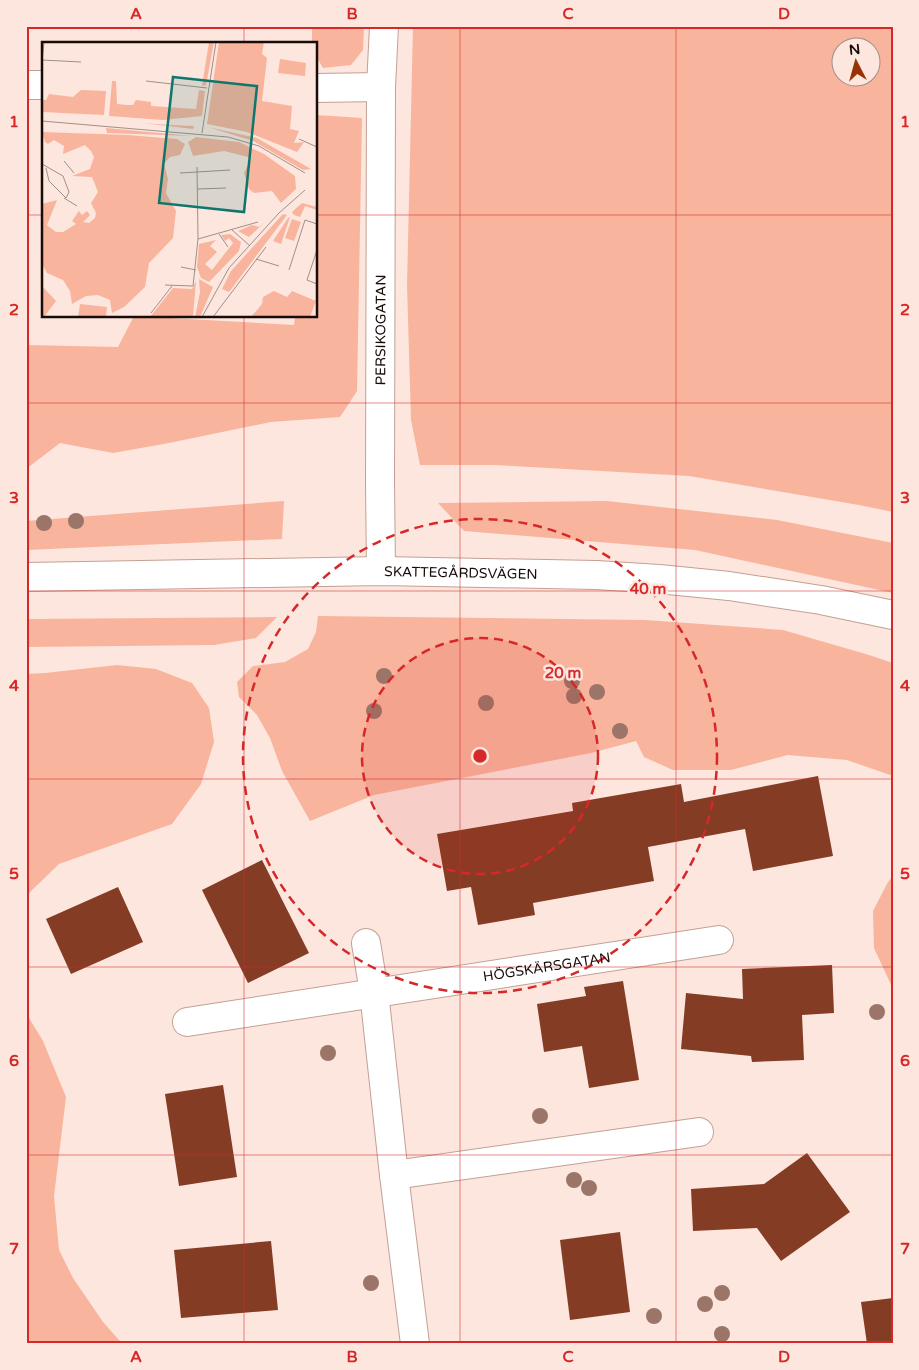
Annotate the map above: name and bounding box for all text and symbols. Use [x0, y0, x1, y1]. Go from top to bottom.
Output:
text: A [130, 4, 142, 24]
text: B [346, 4, 358, 24]
text: C [562, 4, 574, 24]
text: D [778, 4, 790, 24]
north arrow [832, 38, 882, 88]
text: N [848, 41, 861, 59]
inset map [42, 42, 318, 318]
text: 1 [9, 112, 19, 132]
text: 1 [900, 112, 910, 132]
street label: PERSIKOGATAN [372, 275, 389, 385]
text: 2 [9, 300, 19, 320]
text: 2 [900, 300, 910, 320]
text: 3 [9, 488, 19, 508]
text: 3 [900, 488, 910, 508]
street label: SKATTEGÅRDSVÄGEN [384, 563, 538, 582]
text: 40 m [630, 580, 666, 598]
text: 20 m [545, 664, 581, 682]
text: 4 [9, 676, 19, 696]
text: 4 [900, 676, 910, 696]
centre of rings [471, 747, 489, 765]
text: 5 [9, 864, 19, 884]
text: 5 [900, 864, 910, 884]
street label: HÖGSKÄRSGATAN [482, 948, 612, 985]
text: 6 [9, 1051, 19, 1071]
text: 6 [900, 1051, 910, 1071]
text: 7 [9, 1239, 19, 1259]
text: 7 [900, 1239, 910, 1259]
text: A [130, 1347, 142, 1367]
text: B [346, 1347, 358, 1367]
text: C [562, 1347, 574, 1367]
text: D [778, 1347, 790, 1367]

